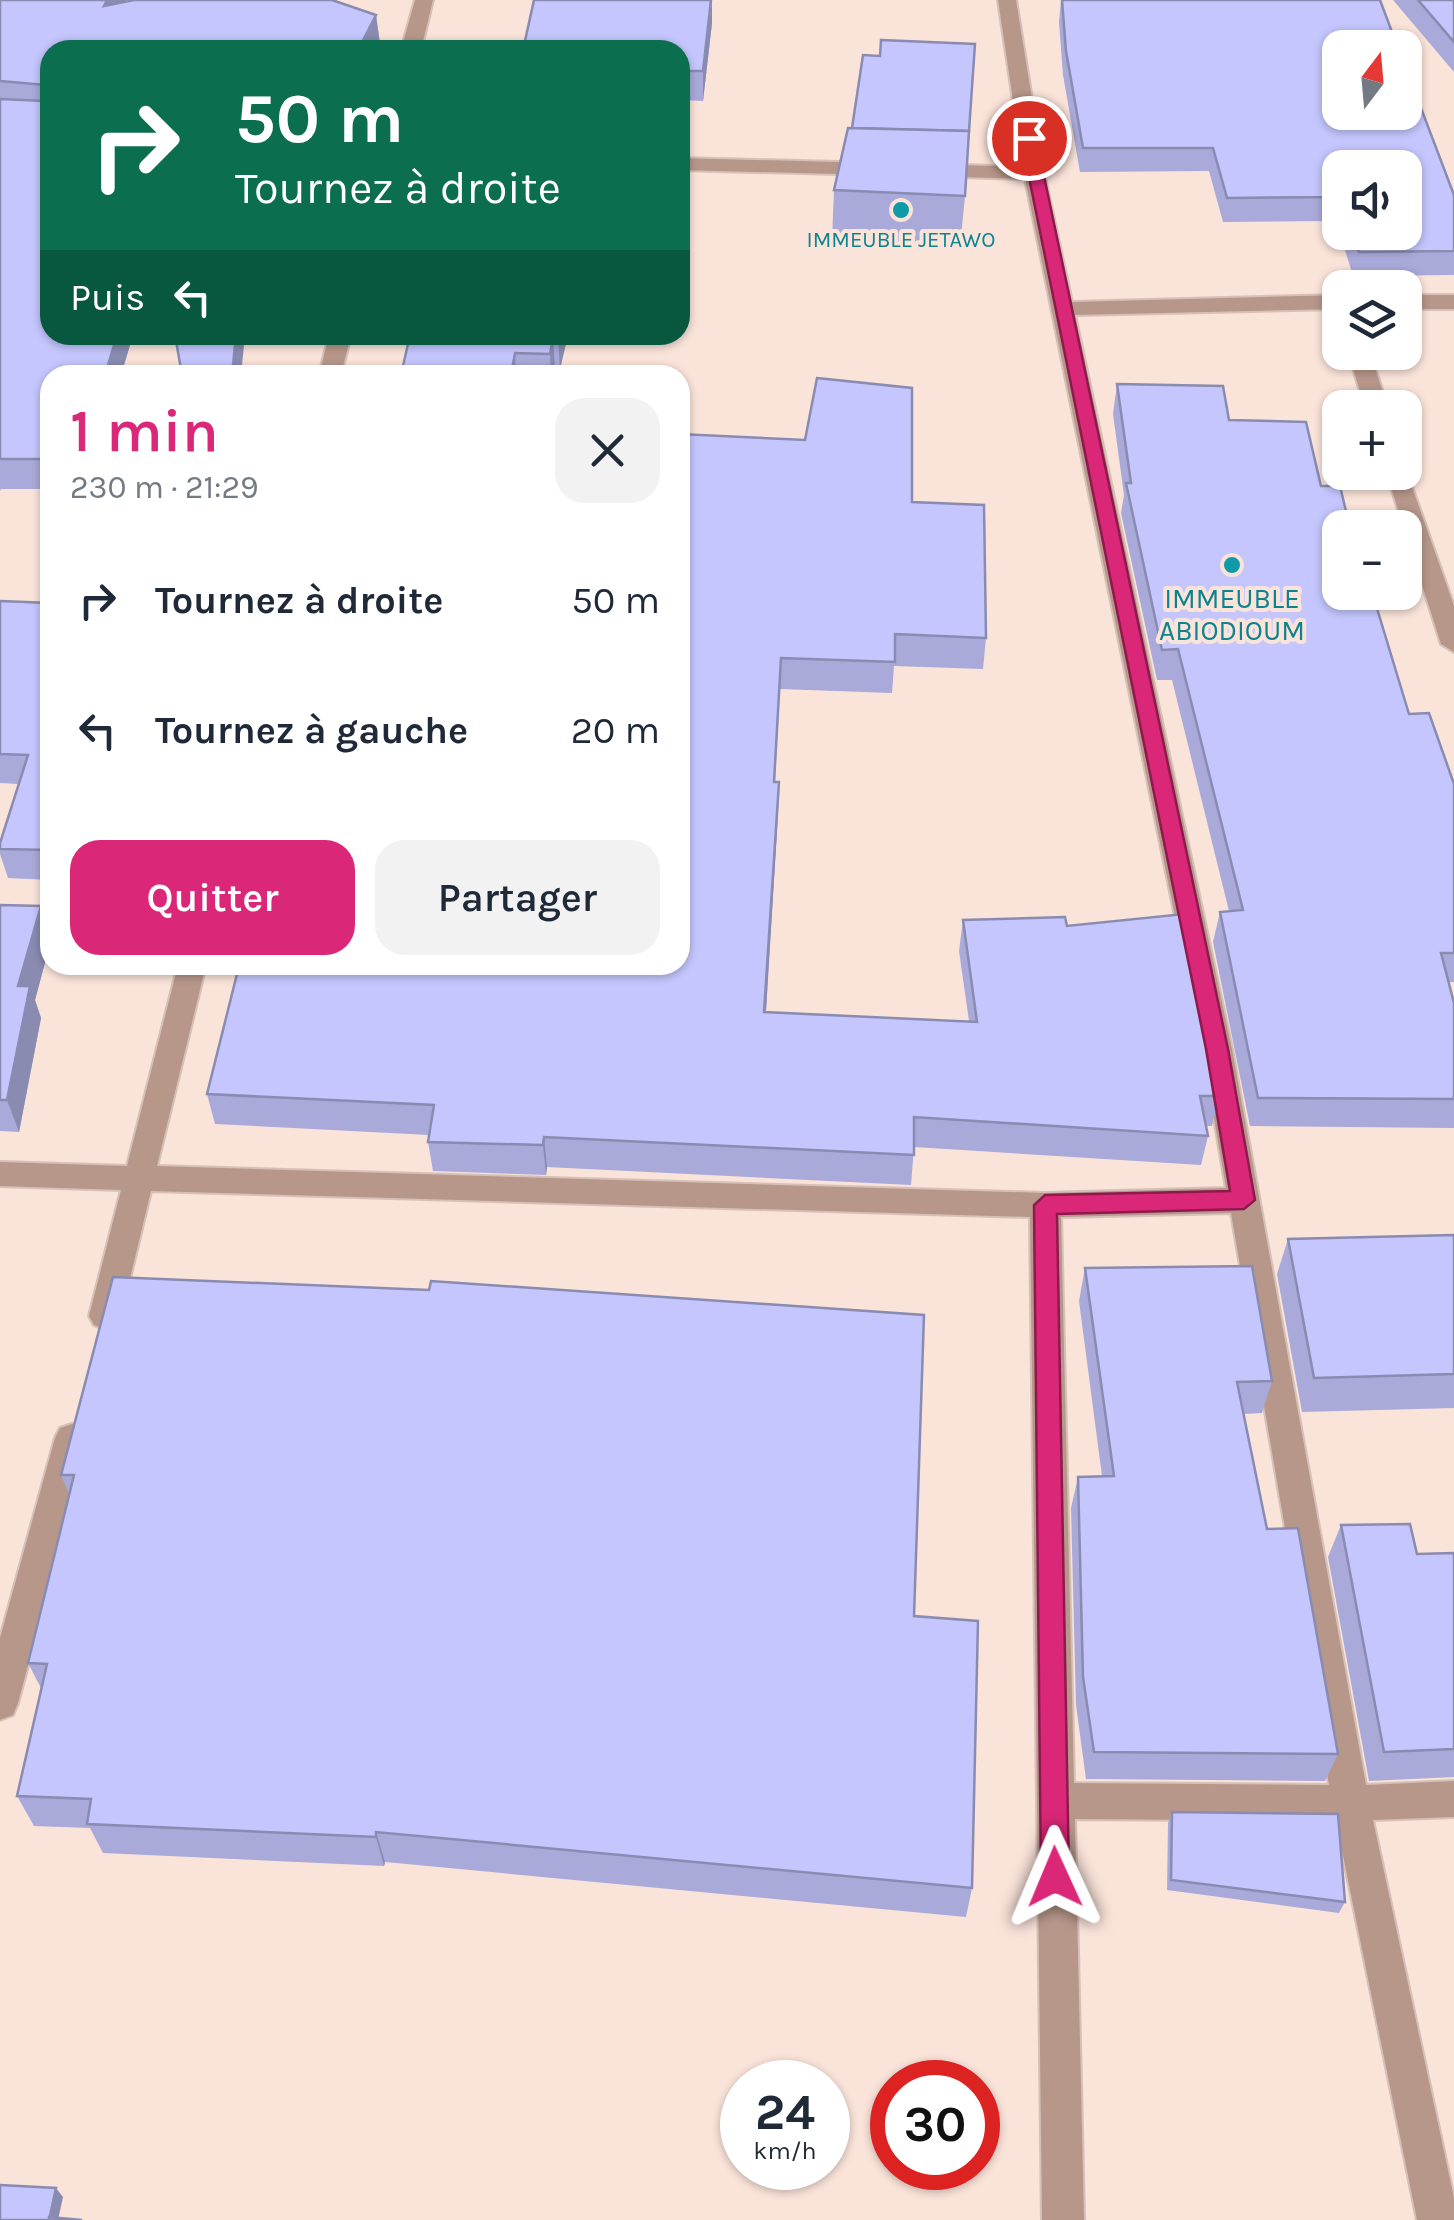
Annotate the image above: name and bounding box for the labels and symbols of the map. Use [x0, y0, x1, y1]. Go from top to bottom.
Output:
north arrow [1322, 30, 1422, 130]
pin [987, 96, 1072, 181]
marker: IMMEUBLE JETAWO [890, 199, 912, 221]
place label: IMMEUBLE JETAWO [807, 227, 995, 253]
marker: IMMEUBLE ABIODIOUM [1221, 554, 1243, 576]
place label: IMMEUBLE ABIODIOUM [1159, 582, 1305, 647]
position arrow [1003, 1825, 1107, 1929]
speed limit sign: 30 [870, 2060, 1000, 2190]

